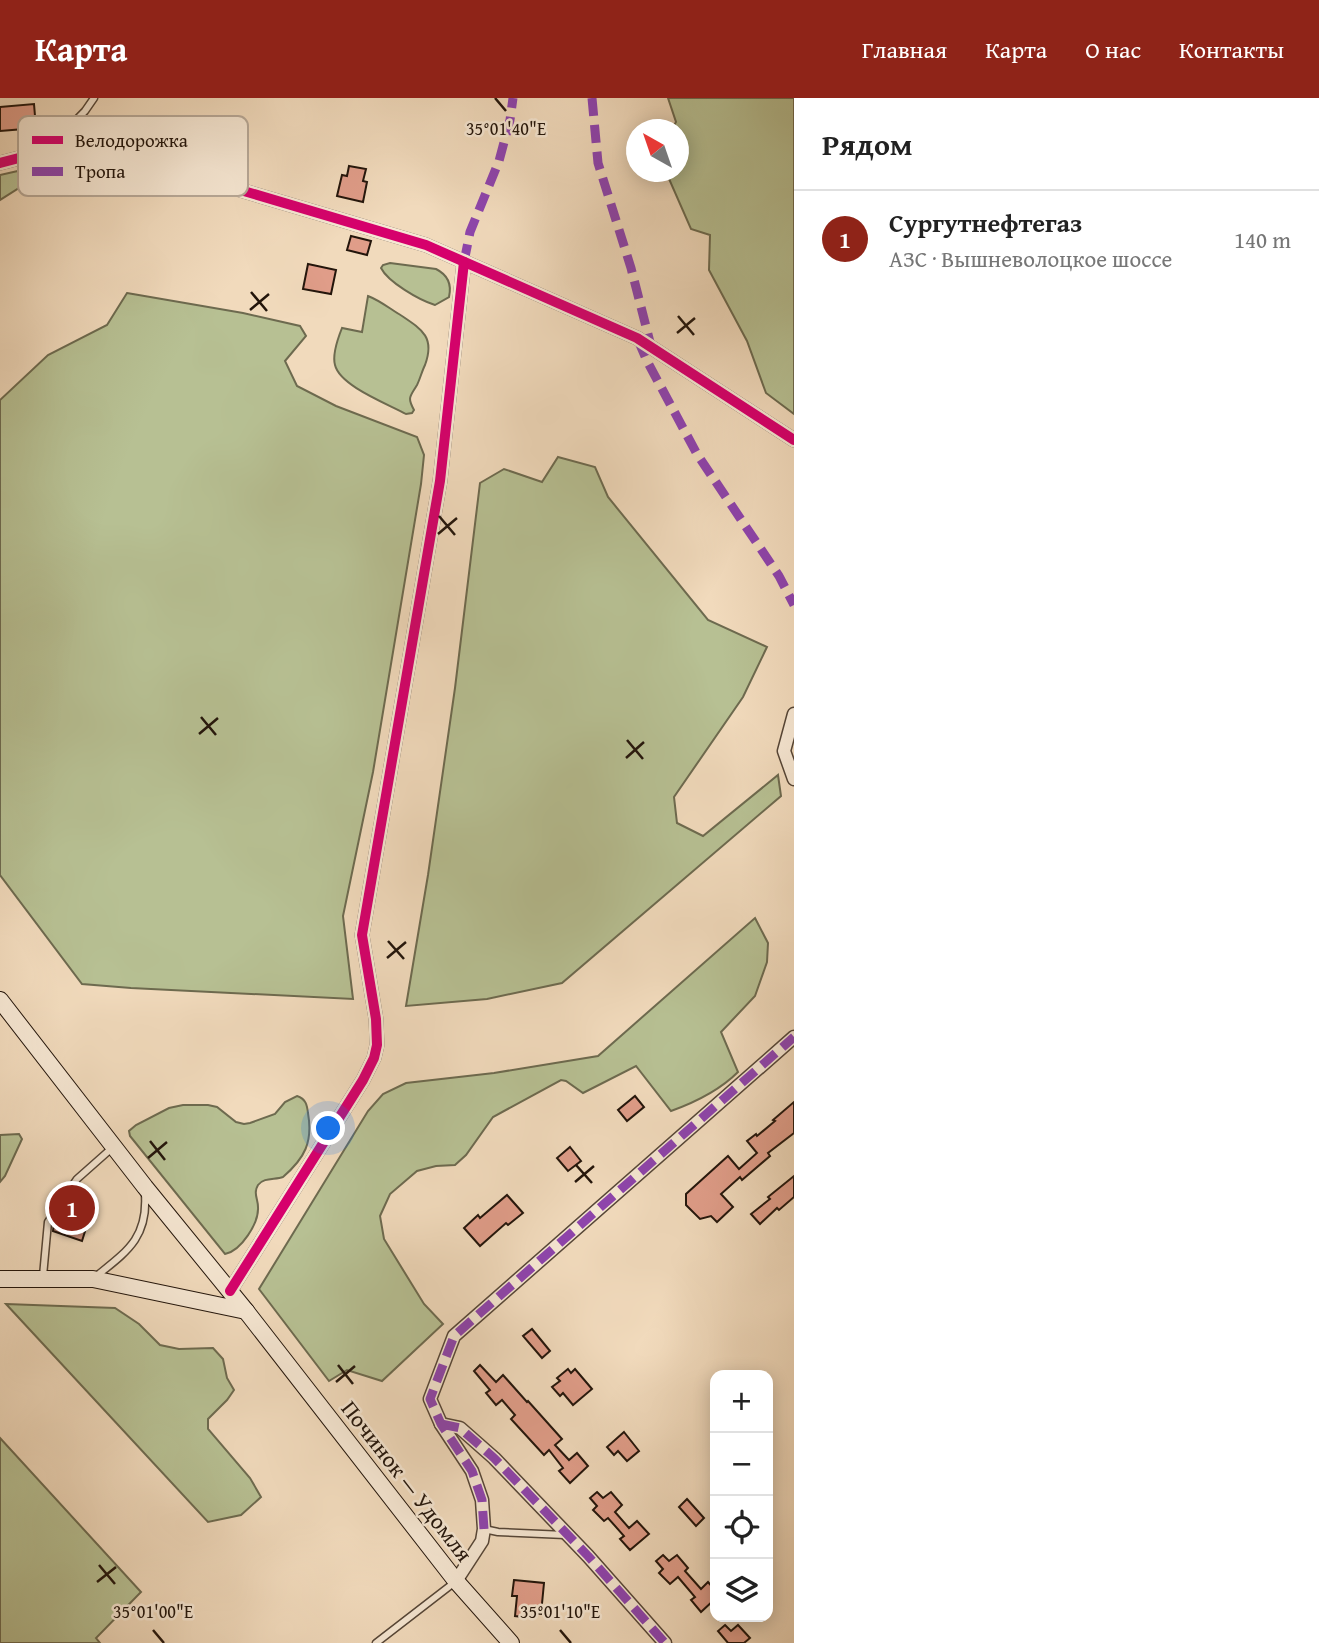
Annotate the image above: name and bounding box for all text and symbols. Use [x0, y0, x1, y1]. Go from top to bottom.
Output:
text: Карта [35, 25, 127, 73]
text: Главная [862, 32, 947, 67]
text: Карта [985, 32, 1047, 67]
text: О нас [1085, 32, 1141, 67]
text: Контакты [1179, 32, 1284, 67]
text: 35°01'40"E [466, 115, 546, 142]
legend [18, 116, 248, 196]
north arrow [626, 119, 689, 182]
text: Рядом [822, 122, 913, 166]
text: Велодорожка [75, 126, 188, 154]
text: Тропа [75, 157, 125, 185]
text: Сургутнефтегаз [889, 203, 1082, 242]
text: 1 [839, 223, 851, 256]
text: 140 m [1234, 223, 1291, 256]
text: АЗС · Вышневолоцкое шоссе [889, 242, 1172, 275]
your location [311, 1111, 345, 1145]
pin: 1 [49, 1182, 95, 1234]
map controls [710, 1370, 773, 1622]
button: + [710, 1370, 773, 1433]
street label: Починок — Удомля [334, 1393, 481, 1569]
button: − [710, 1433, 773, 1496]
button: locate [710, 1496, 773, 1559]
button: layers [710, 1559, 773, 1622]
text: 35°01'00"E [113, 1598, 193, 1625]
text: 35°01'10"E [520, 1598, 600, 1625]

